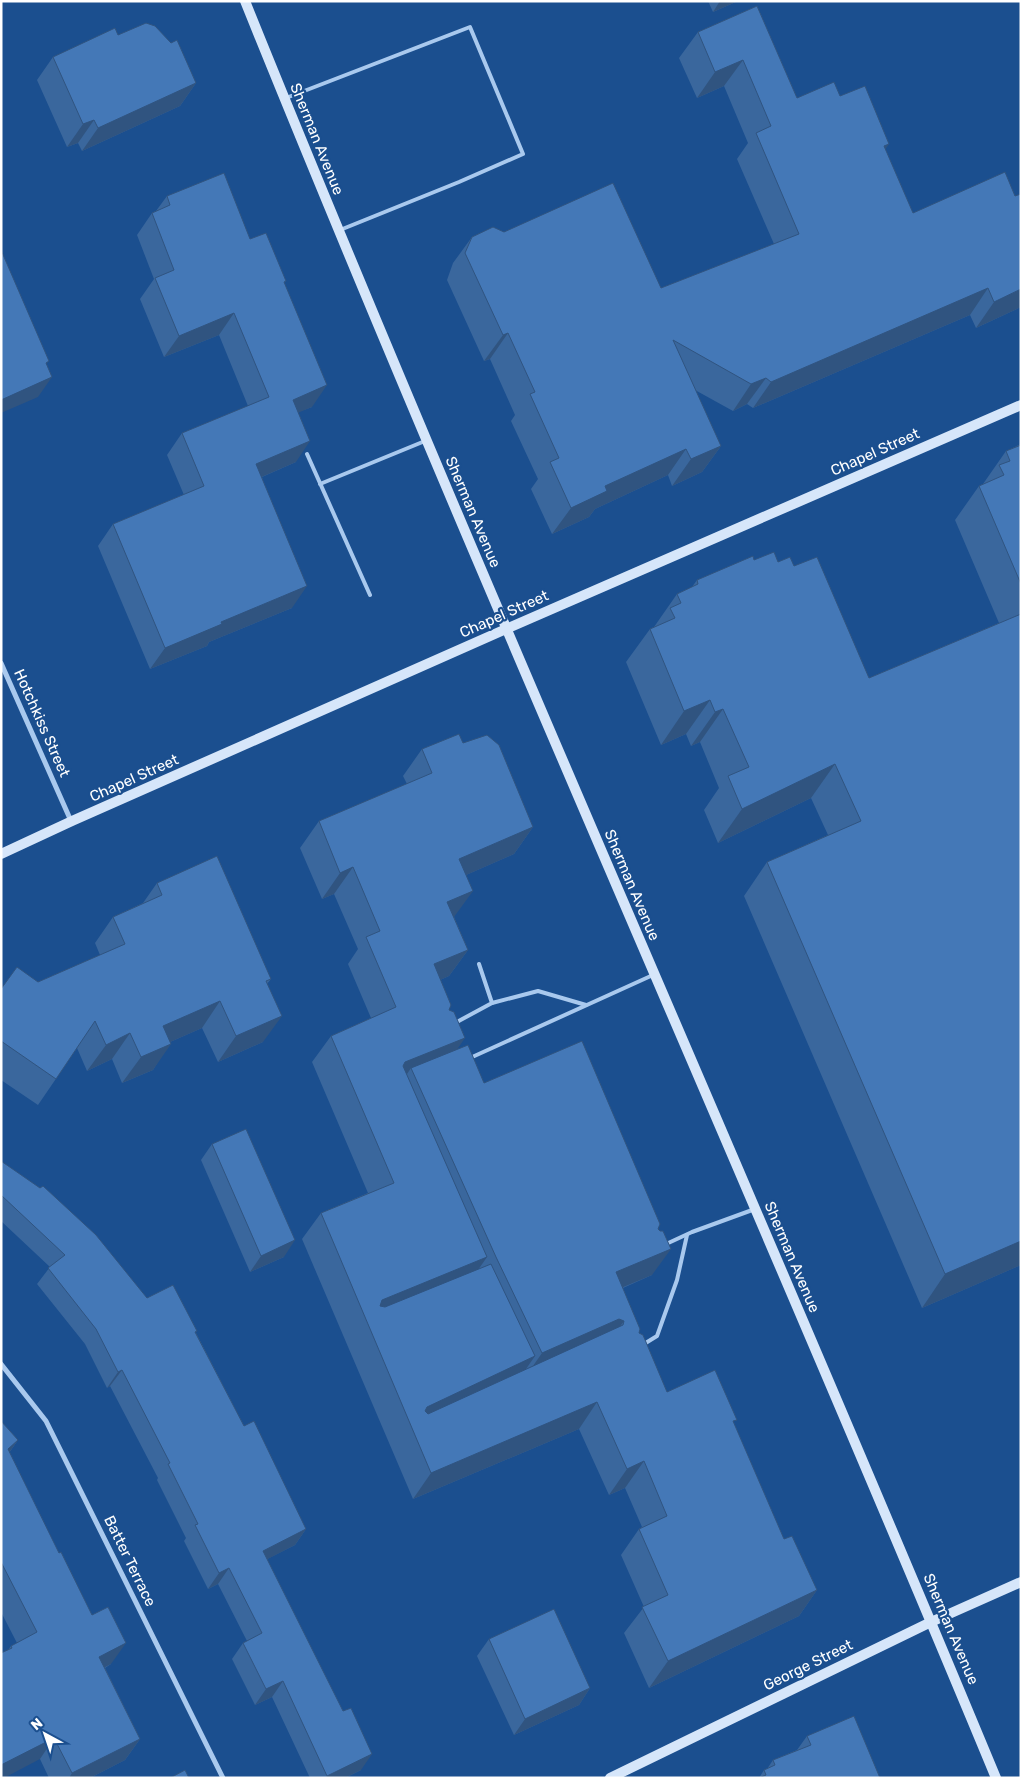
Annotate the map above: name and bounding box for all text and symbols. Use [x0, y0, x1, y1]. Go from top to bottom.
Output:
street label: Sherman Avenue [286, 80, 348, 198]
street label: Chapel Street [828, 424, 922, 480]
street label: Sherman Avenue [441, 454, 505, 570]
street label: Chapel Street [457, 586, 551, 642]
street label: Hotchkiss Street [10, 666, 74, 780]
street label: Chapel Street [87, 750, 181, 806]
street label: Sherman Avenue [600, 827, 664, 943]
street label: Sherman Avenue [760, 1199, 824, 1315]
street label: Batter Terrace [100, 1513, 160, 1609]
street label: Sherman Avenue [919, 1571, 983, 1687]
street label: George Street [760, 1636, 856, 1694]
north arrow [20, 1709, 70, 1759]
text: N [28, 1715, 46, 1734]

